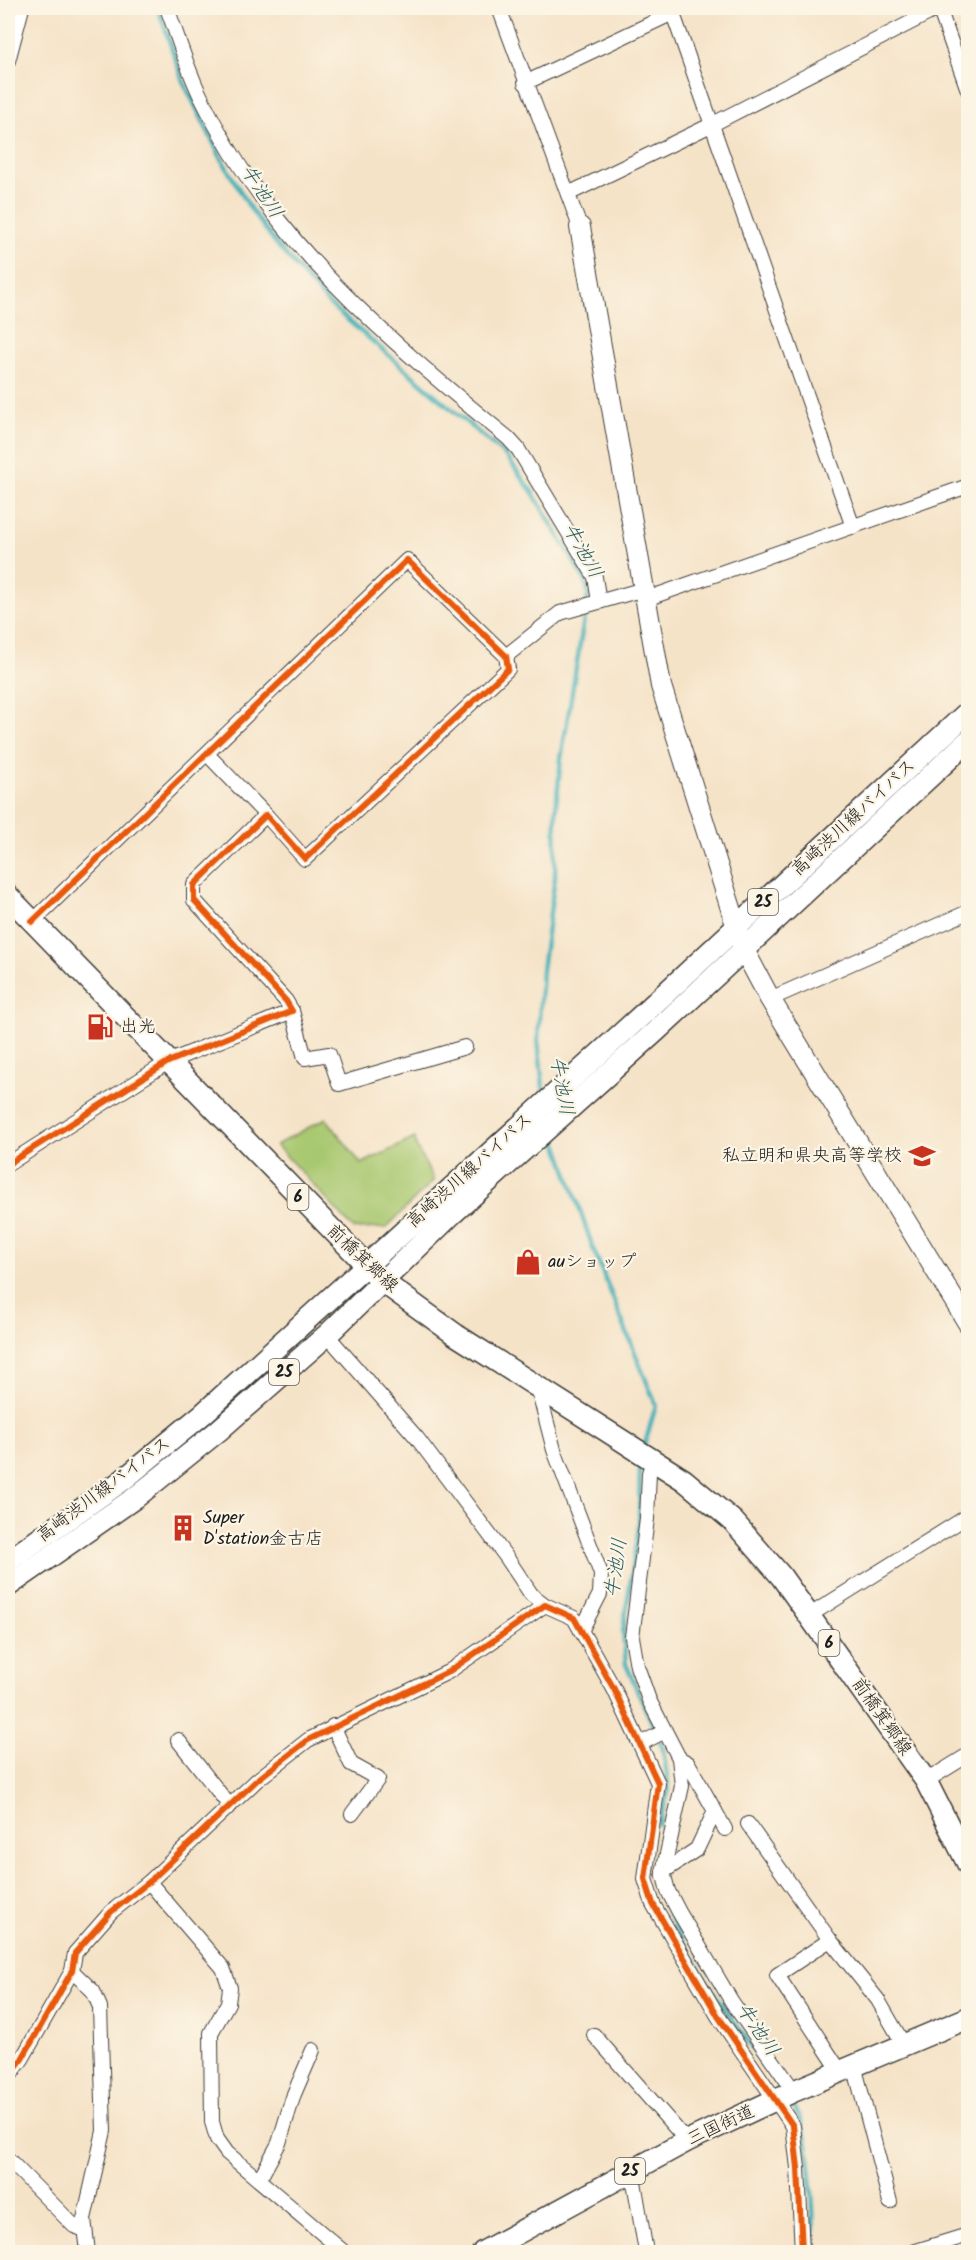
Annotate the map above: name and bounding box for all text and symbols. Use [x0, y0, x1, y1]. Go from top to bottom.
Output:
water label: 牛池川 [231, 158, 291, 226]
water label: 牛池川 [553, 517, 611, 585]
street label: 高崎渋川線バイパス [785, 752, 923, 884]
road number: 25 [748, 889, 778, 915]
fuel station icon: 出光 [85, 1012, 115, 1042]
place label: 出光 [120, 1013, 156, 1042]
water label: 牛池川 [540, 1054, 582, 1118]
street label: 高崎渋川線バイパス [400, 1106, 540, 1236]
school or university icon: 私立明和県央高等学校 [907, 1141, 937, 1171]
place label: 私立明和県央高等学校 [722, 1142, 902, 1171]
road number: 6 [288, 1184, 308, 1210]
street label: 前橋箕郷線 [319, 1218, 405, 1300]
shop icon: auショップ [513, 1247, 543, 1277]
place label: auショップ [548, 1248, 636, 1277]
road number: 25 [269, 1359, 299, 1385]
street label: 高崎渋川線バイパス [31, 1430, 177, 1550]
place label: Super D'station金古店 [203, 1504, 323, 1554]
building icon: Super D'station金古店 [168, 1513, 198, 1543]
water label: 牛池川 [597, 1536, 637, 1600]
road number: 6 [818, 1630, 840, 1656]
street label: 前橋箕郷線 [843, 1672, 919, 1762]
water label: 牛池川 [727, 1996, 787, 2064]
street label: 三国街道 [682, 2098, 760, 2154]
road number: 25 [615, 2158, 645, 2184]

